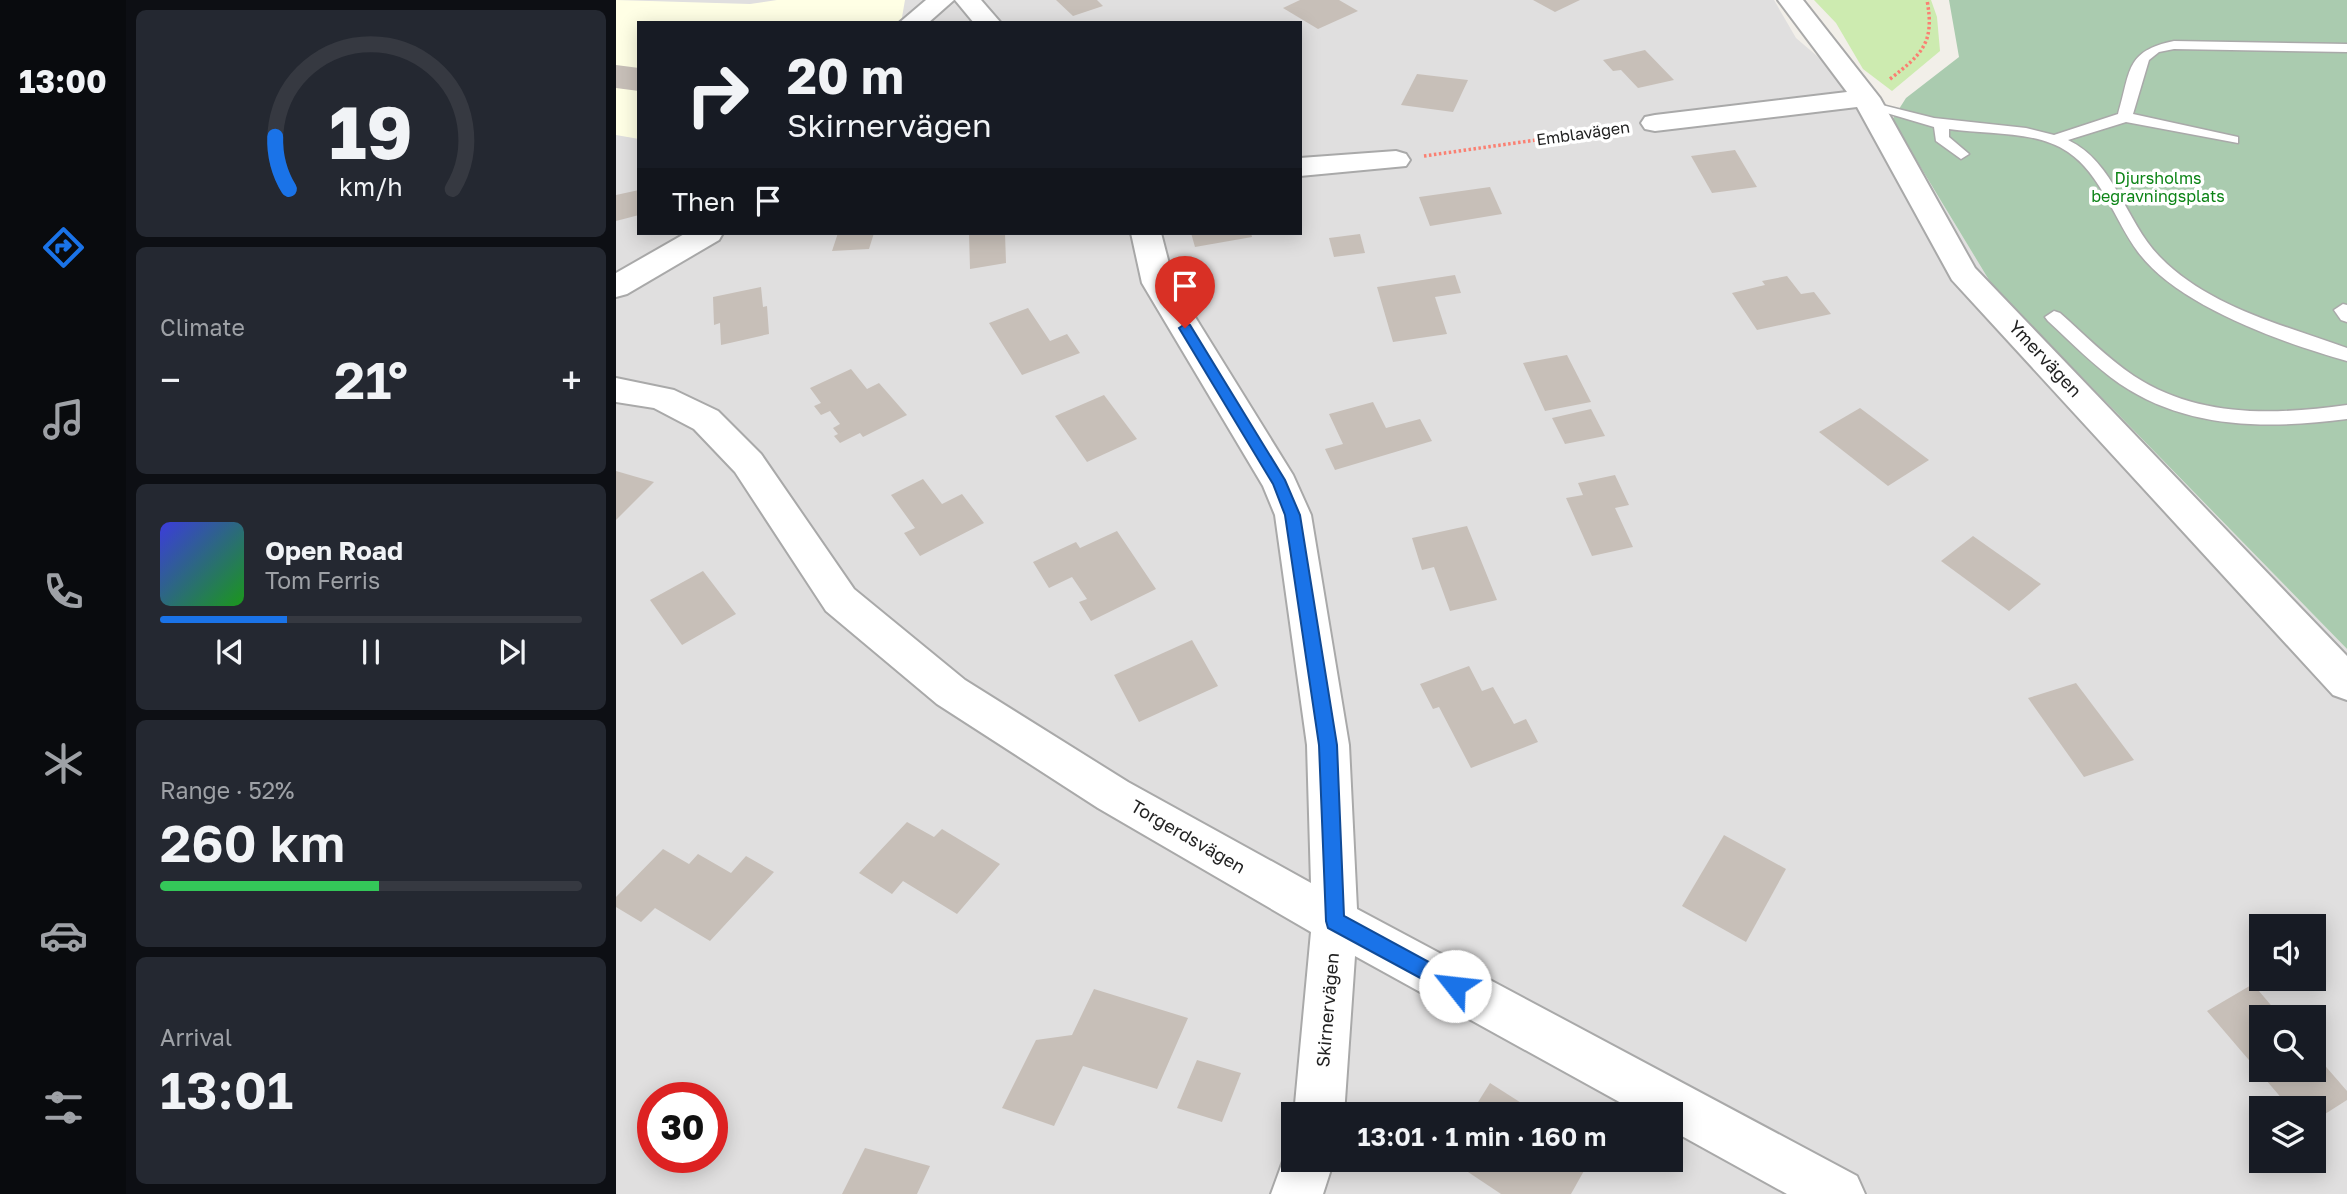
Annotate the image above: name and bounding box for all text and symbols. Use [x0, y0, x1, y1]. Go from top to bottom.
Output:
text: 20 m [787, 46, 904, 105]
icon: right [672, 49, 763, 140]
text: 13:00 [19, 62, 107, 100]
text: 19 [329, 89, 413, 176]
text: Skirnervägen [787, 106, 992, 144]
street label: Emblavägen [1535, 117, 1631, 149]
park label: Djursholms begravningsplats [2091, 168, 2225, 206]
text: km/h [339, 171, 403, 202]
icon: arrive [749, 182, 787, 220]
text: Then [672, 186, 735, 217]
icon: directions [39, 223, 88, 272]
pin [1155, 256, 1215, 328]
icon: arrive [1166, 267, 1204, 305]
text: Climate [160, 313, 245, 341]
street label: Ymervägen [2005, 315, 2087, 401]
text: 21° [334, 348, 408, 410]
text: − [160, 357, 181, 402]
text: + [561, 357, 582, 402]
icon: music [39, 395, 88, 444]
text: Open Road [265, 535, 403, 566]
text: Tom Ferris [265, 566, 380, 594]
icon: phone [39, 567, 88, 616]
icon: previous [211, 633, 249, 671]
icon: pause [352, 633, 390, 671]
icon: next [493, 633, 531, 671]
icon: climate [39, 739, 88, 788]
text: Range · 52% [160, 776, 294, 804]
street label: Torgerdsvägen [1127, 794, 1250, 878]
text: 260 km [160, 811, 345, 873]
icon: car [39, 911, 88, 960]
map controls [2249, 914, 2326, 1173]
button: sound [2249, 914, 2326, 991]
position arrow [1418, 949, 1492, 1023]
street label: Skirnervägen [1311, 952, 1343, 1068]
button: search [2249, 1005, 2326, 1082]
text: Arrival [160, 1023, 232, 1051]
text: 13:01 [160, 1058, 293, 1120]
speed limit sign: 30 [637, 1082, 728, 1173]
icon: filters [39, 1083, 88, 1132]
button: layers [2249, 1096, 2326, 1173]
text: 13:01 · 1 min · 160 m [1357, 1121, 1607, 1152]

